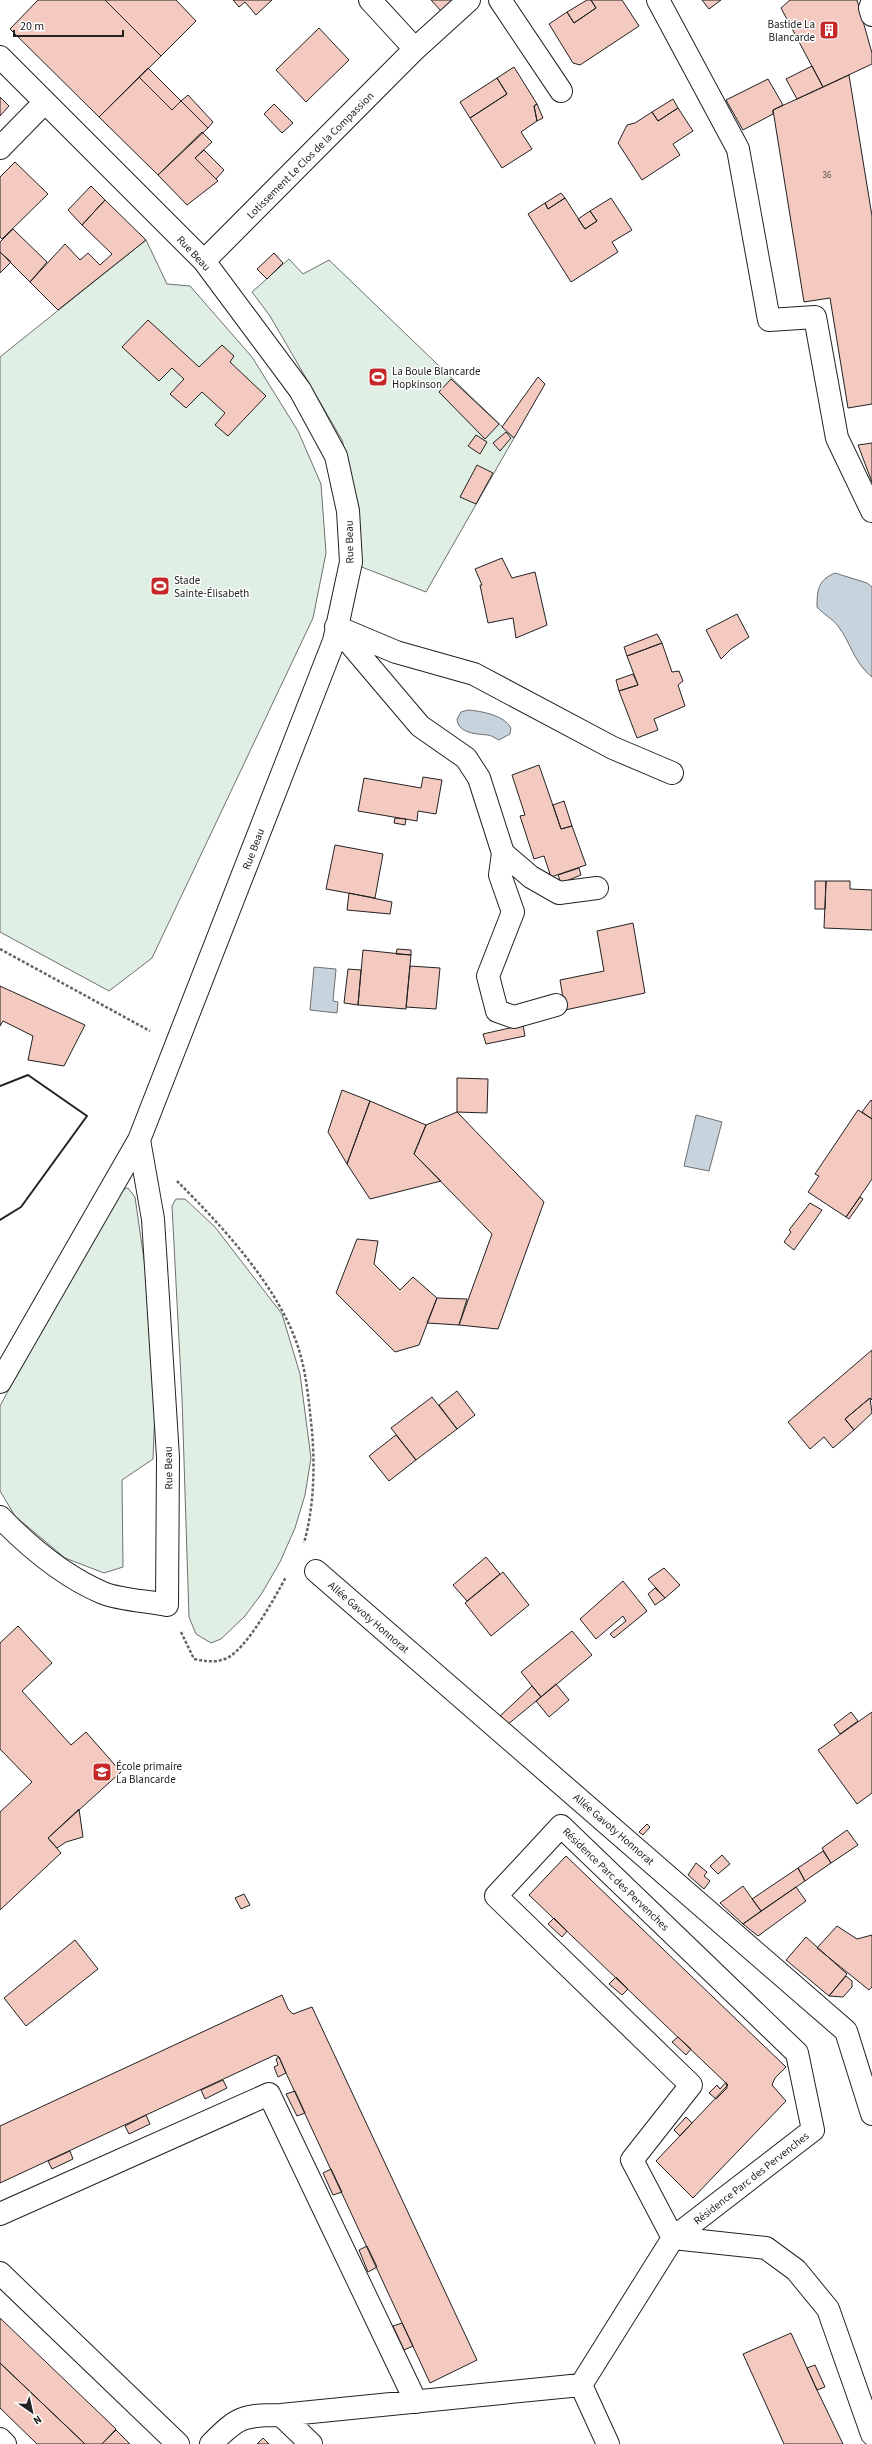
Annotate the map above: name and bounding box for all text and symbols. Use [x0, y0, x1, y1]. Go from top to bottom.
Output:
scale bar [14, 12, 123, 38]
place label: Bastide La Blancarde [768, 17, 816, 45]
text: 20 m [20, 18, 44, 35]
building icon: Bastide La Blancarde [818, 19, 840, 41]
street label: Lotissement Le Clos de la Compassion [243, 88, 377, 222]
house number: 36 [823, 169, 832, 182]
street label: Rue Beau [173, 232, 214, 274]
place label: La Boule Blancarde Hopkinson [392, 364, 481, 392]
sports icon: La Boule Blancarde Hopkinson [367, 366, 389, 388]
street label: Rue Beau [342, 520, 357, 564]
place label: Stade Sainte-Élisabeth [174, 573, 249, 601]
sports icon: Stade Sainte-Élisabeth [149, 575, 171, 597]
street label: Rue Beau [239, 826, 268, 872]
street label: Rue Beau [161, 1446, 176, 1490]
street label: Allée Gavoty Honnorat [325, 1578, 413, 1657]
place label: École primaire La Blancarde [116, 1759, 183, 1787]
school or university icon: École primaire La Blancarde [91, 1761, 113, 1783]
street label: Allée Gavoty Honnorat [570, 1790, 658, 1869]
street label: Résidence Parc des Pervenches [559, 1824, 672, 1935]
street label: Résidence Parc des Pervenches [690, 2128, 812, 2228]
north arrow [12, 2392, 52, 2432]
text: N [30, 2412, 45, 2428]

